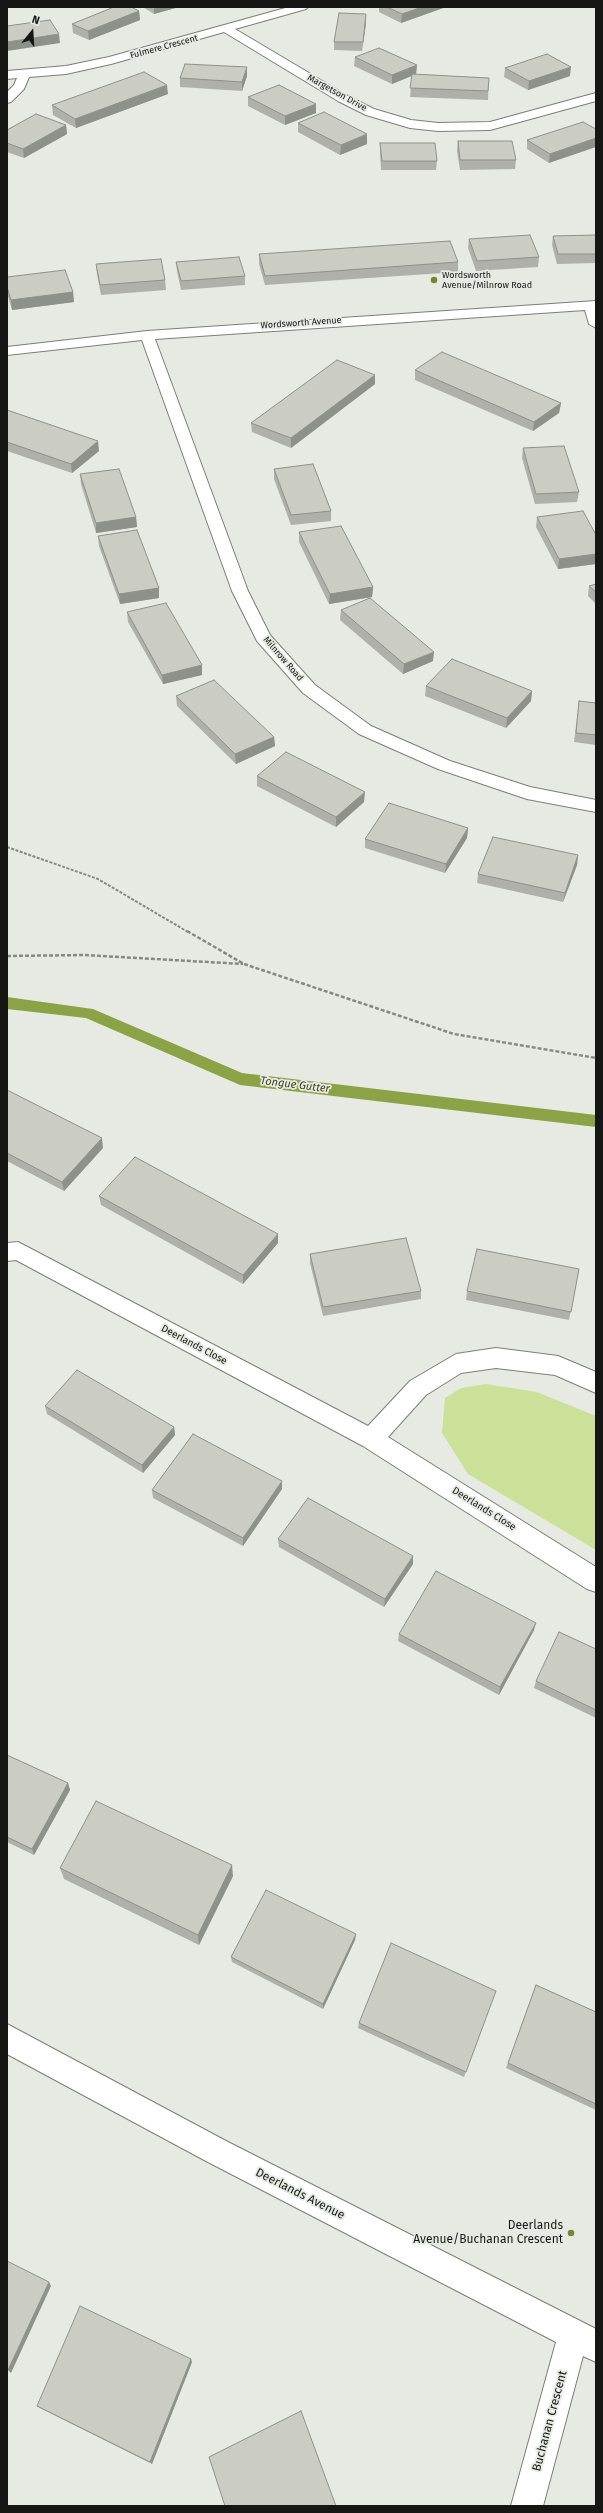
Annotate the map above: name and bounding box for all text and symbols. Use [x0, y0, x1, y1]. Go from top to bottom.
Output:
north arrow [12, 12, 52, 52]
text: N [30, 13, 41, 27]
street label: Fulmere Crescent [129, 33, 199, 61]
street label: Margetson Drive [305, 72, 369, 114]
place label: Wordsworth Avenue/Milnrow Road [442, 270, 532, 291]
marker: Wordsworth Avenue/Milnrow Road [429, 275, 439, 285]
street label: Wordsworth Avenue [260, 315, 342, 331]
street label: Milnrow Road [261, 635, 305, 683]
water label: Tongue Gutter [260, 1074, 330, 1096]
street label: Deerlands Close [159, 1323, 229, 1367]
street label: Deerlands Close [450, 1485, 518, 1533]
street label: Deerlands Avenue [253, 2165, 347, 2223]
place label: Deerlands Avenue/Buchanan Crescent [413, 2219, 563, 2247]
marker: Deerlands Avenue/Buchanan Crescent [566, 2228, 576, 2238]
street label: Buchanan Crescent [530, 2369, 570, 2473]

